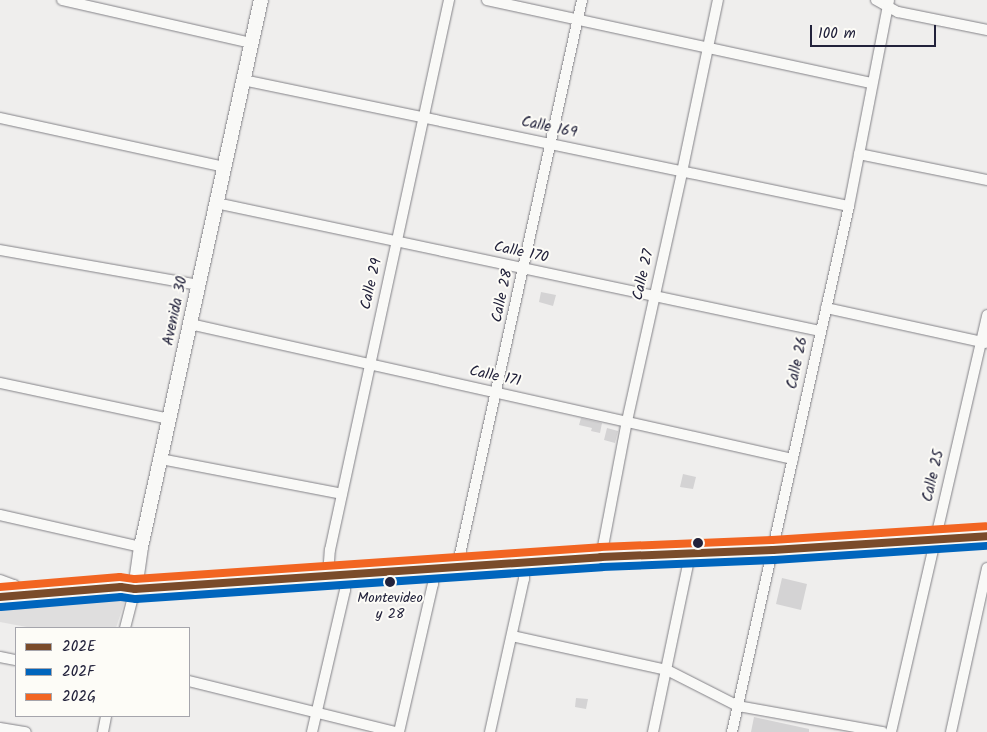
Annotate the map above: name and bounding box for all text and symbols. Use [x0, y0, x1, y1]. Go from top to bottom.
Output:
scale bar [812, 15, 938, 47]
text: 100 m [818, 22, 856, 46]
street label: Calle 169 [519, 113, 579, 143]
street label: Calle 170 [492, 238, 550, 268]
street label: Calle 27 [629, 248, 659, 302]
street label: Calle 29 [357, 257, 387, 311]
street label: Calle 28 [489, 268, 517, 324]
street label: Avenida 30 [160, 275, 192, 347]
street label: Calle 26 [784, 335, 812, 391]
street label: Calle 171 [467, 363, 523, 391]
street label: Calle 25 [919, 448, 949, 504]
unlabelled marker [693, 538, 703, 548]
marker: Montevideo y 28 [385, 577, 395, 587]
place label: Montevideo y 28 [357, 590, 423, 622]
legend [15, 627, 190, 717]
text: 202E [62, 635, 96, 659]
text: 202F [62, 660, 95, 684]
text: 202G [62, 685, 96, 709]

